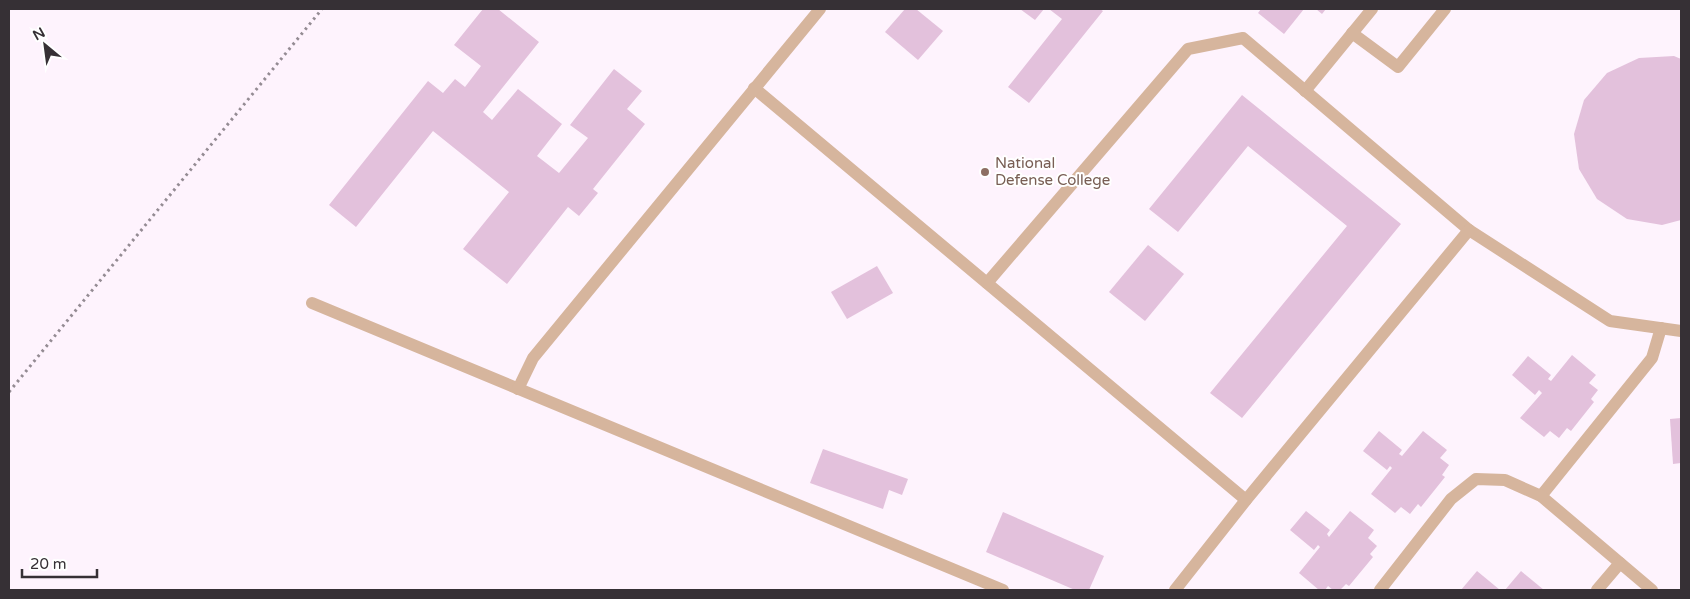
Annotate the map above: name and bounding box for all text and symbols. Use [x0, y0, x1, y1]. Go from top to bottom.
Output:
north arrow [20, 20, 70, 70]
text: N [30, 24, 48, 44]
place label: National Defense College [995, 154, 1110, 189]
marker: National Defense College [979, 166, 991, 178]
scale bar [22, 546, 98, 578]
text: 20 m [30, 555, 67, 573]

